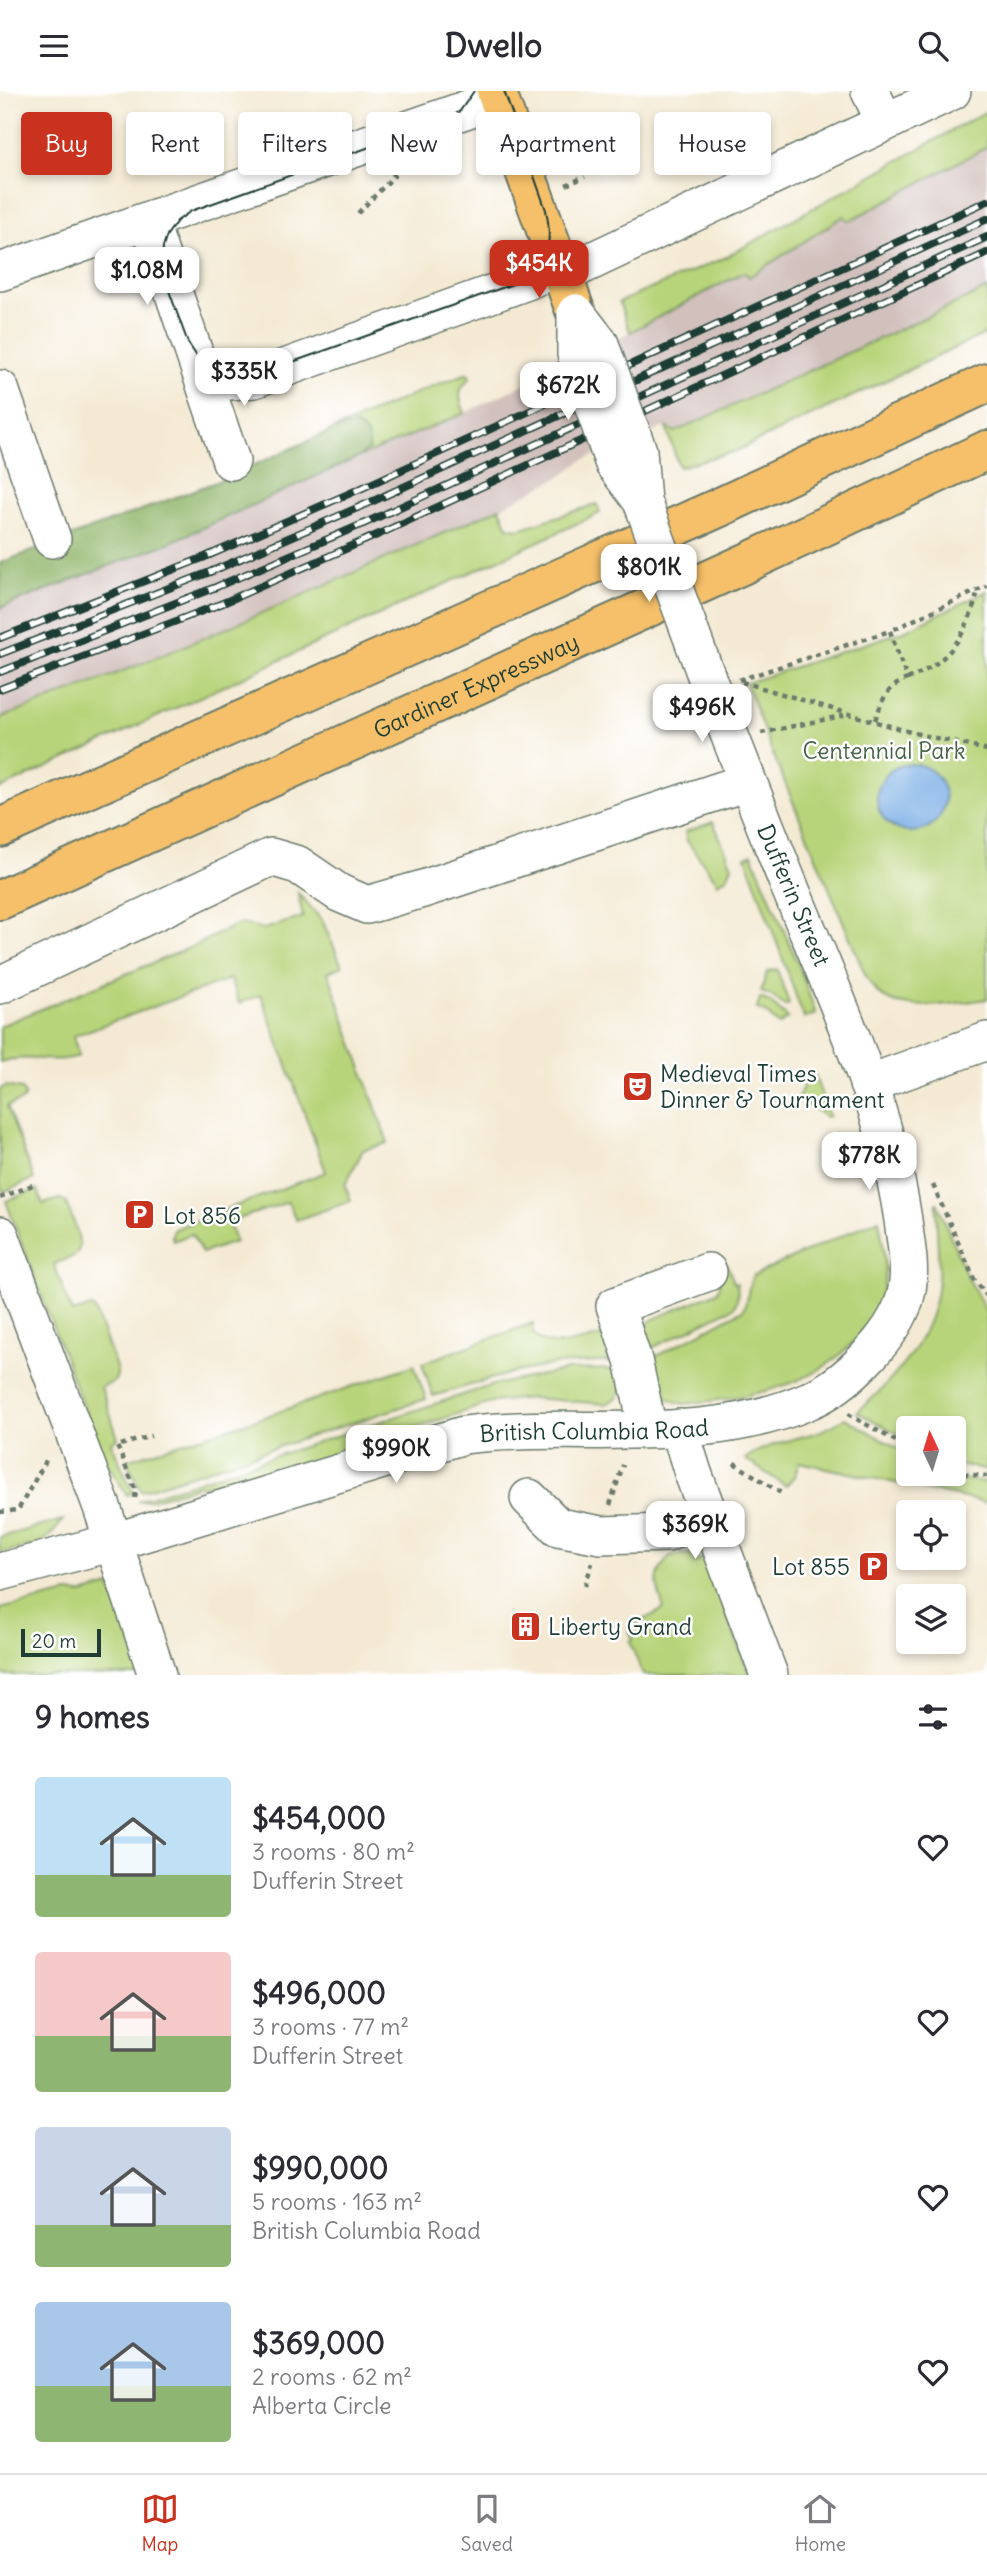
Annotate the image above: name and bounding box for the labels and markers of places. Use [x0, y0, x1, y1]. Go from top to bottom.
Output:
pin: $454K [490, 241, 588, 300]
pin: $1.08M [90, 247, 204, 307]
pin: $335K [195, 349, 293, 408]
pin: $672K [519, 363, 617, 422]
pin: $801K [600, 545, 698, 604]
pin: $496K [653, 685, 751, 744]
place label: Medieval Times Dinner & Tournament [660, 1059, 885, 1114]
theatre icon: Medieval Times Dinner & Tournament [620, 1069, 654, 1103]
pin: $778K [820, 1133, 918, 1192]
parking icon: Lot 856 [123, 1198, 157, 1232]
place label: Lot 856 [163, 1201, 241, 1230]
pin: $990K [347, 1425, 445, 1485]
pin: $369K [646, 1501, 744, 1561]
parking icon: Lot 855 [856, 1549, 890, 1583]
place label: Lot 855 [772, 1552, 850, 1581]
building icon: Liberty Grand [508, 1609, 542, 1643]
place label: Liberty Grand [548, 1612, 692, 1641]

